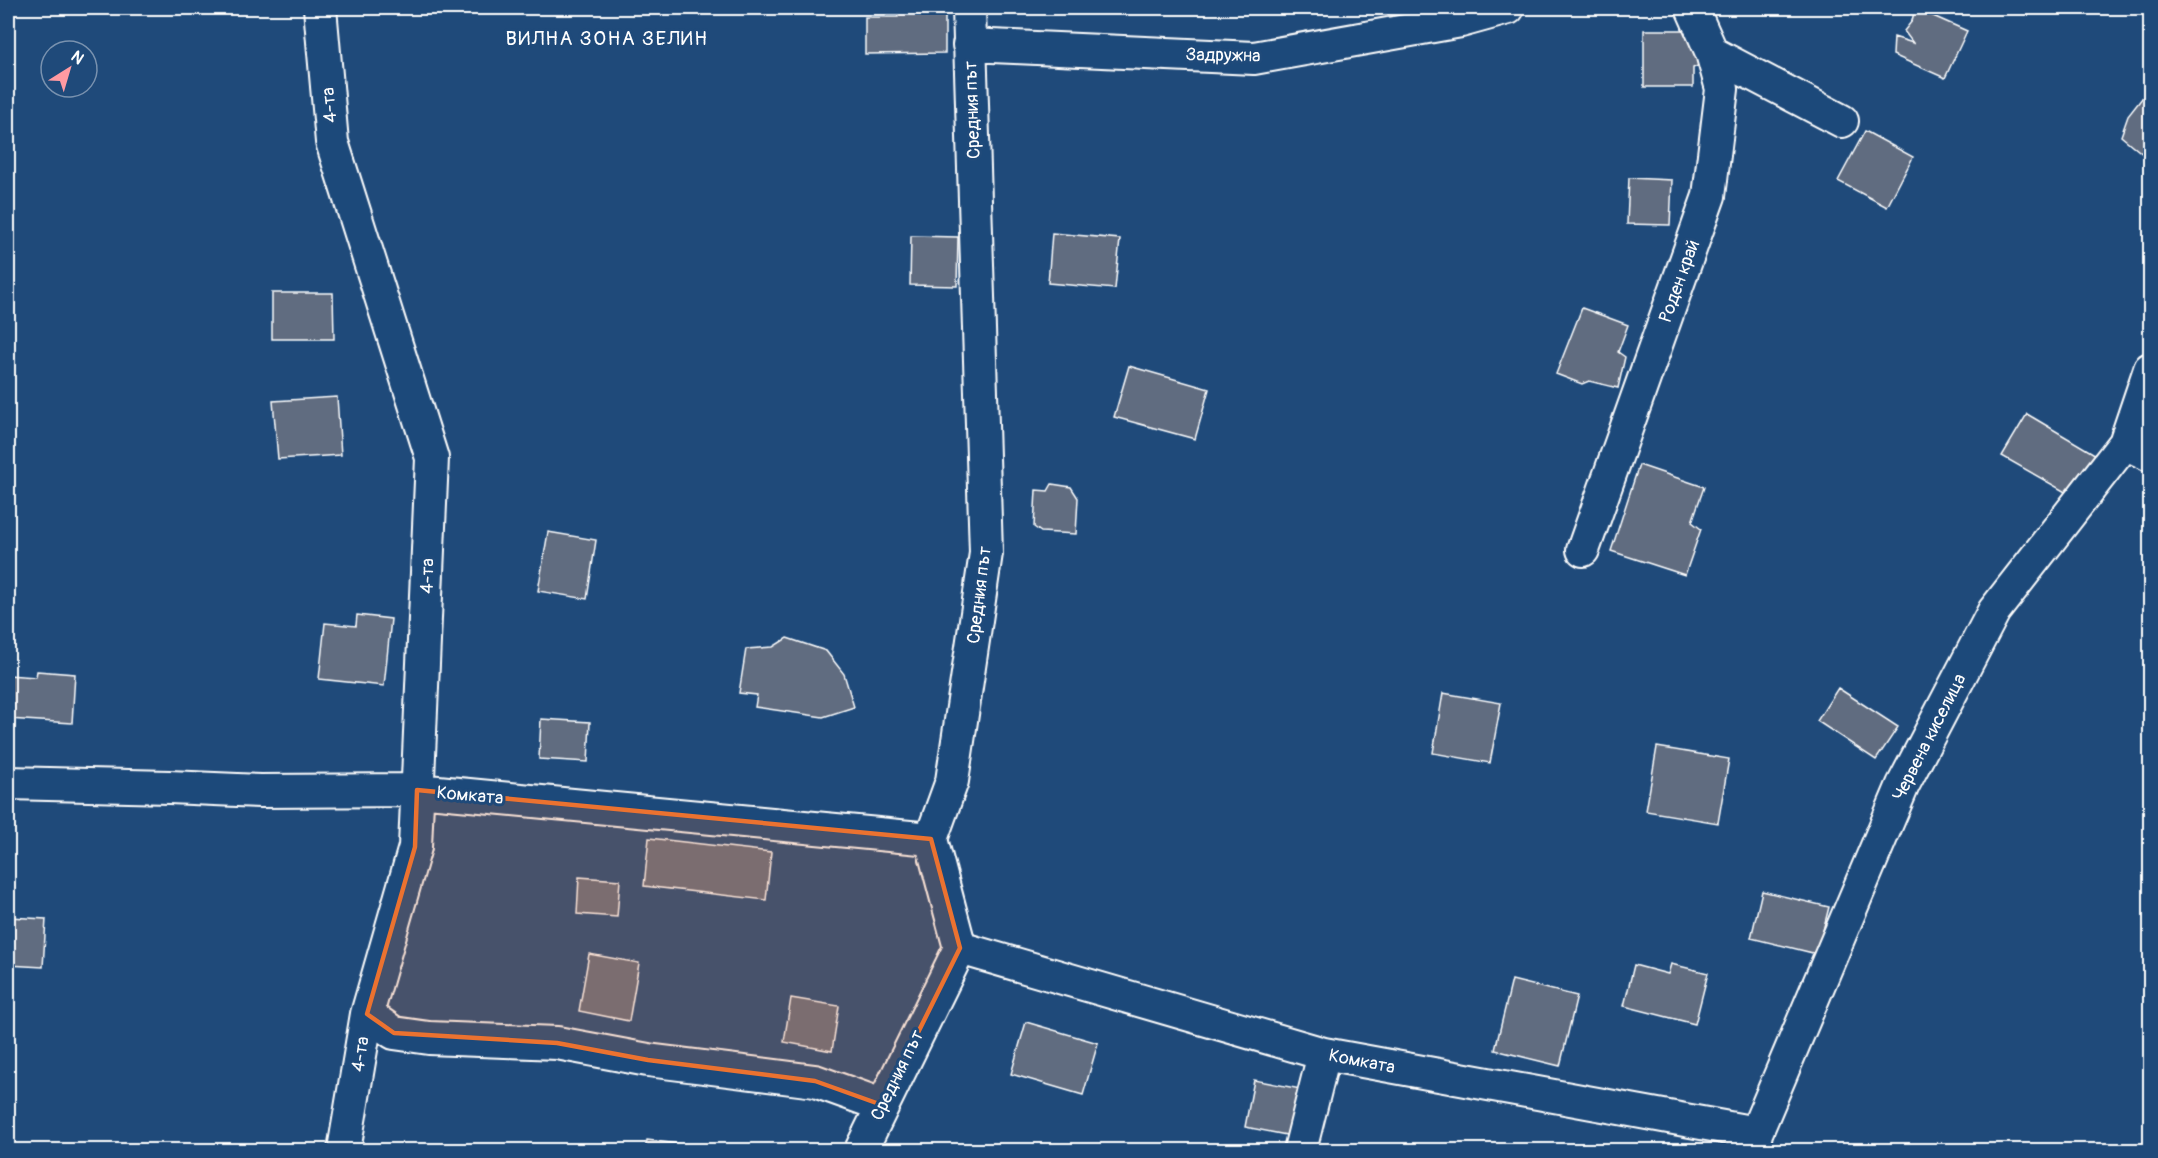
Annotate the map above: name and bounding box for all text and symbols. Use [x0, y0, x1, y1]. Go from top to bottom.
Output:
district label: ВИЛНА ЗОНА ЗЕЛИН [505, 26, 709, 51]
north arrow [39, 39, 99, 99]
street label: Задружна [1185, 43, 1261, 68]
text: N [67, 47, 88, 69]
street label: Средния път [959, 61, 986, 159]
street label: 4-та [316, 86, 343, 124]
street label: Роден край [1654, 237, 1705, 325]
street label: Средния път [962, 545, 997, 645]
street label: 4-та [415, 558, 440, 594]
street label: Червена киселица [1888, 670, 1971, 805]
street label: Комката [436, 781, 504, 810]
street label: Средния път [866, 1026, 929, 1124]
street label: 4-та [346, 1035, 375, 1073]
street label: Комката [1327, 1044, 1397, 1079]

